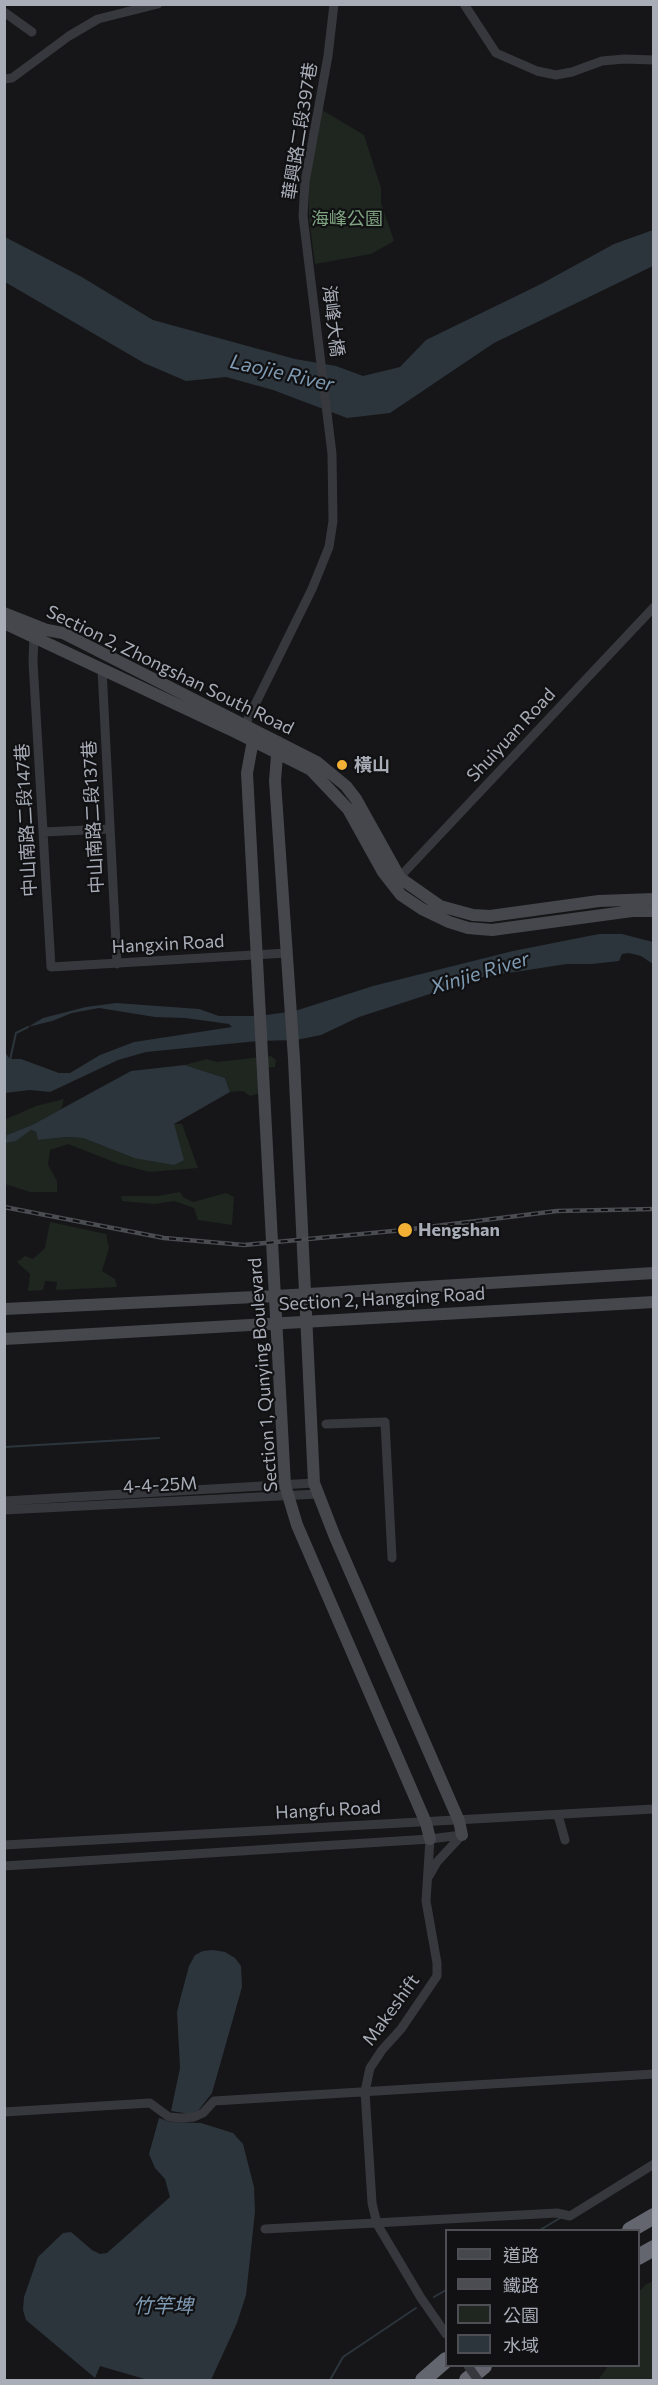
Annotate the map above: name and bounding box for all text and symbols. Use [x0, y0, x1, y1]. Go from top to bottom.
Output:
street label: 華興路二段397巷 [278, 61, 322, 201]
park label: 海峰公園 [311, 208, 383, 230]
street label: 海峰大橋 [318, 284, 348, 358]
water label: Laojie River [228, 349, 336, 397]
street label: Section 2, Zhongshan South Road [43, 601, 297, 739]
street label: Shuiyuan Road [462, 684, 560, 786]
street label: 中山南路二段137巷 [78, 740, 108, 894]
street label: 中山南路二段147巷 [11, 743, 41, 897]
place label: 橫山 [354, 754, 390, 776]
marker: 橫山 [335, 758, 349, 772]
street label: Hangxin Road [111, 930, 225, 958]
water label: Xinjie River [428, 947, 532, 999]
place label: Hengshan [418, 1219, 500, 1241]
marker: Hengshan [396, 1221, 414, 1239]
street label: Section 1, Qunying Boulevard [244, 1257, 282, 1493]
street label: Section 2, Hangqing Road [278, 1283, 486, 1315]
street label: 4-4-25M [122, 1472, 198, 1498]
street label: Hangfu Road [275, 1796, 381, 1824]
street label: Makeshift [358, 1970, 424, 2050]
legend [445, 2229, 640, 2367]
text: 道路 [503, 2244, 539, 2266]
text: 鐵路 [503, 2274, 539, 2296]
water label: 竹竿埤 [133, 2294, 193, 2318]
text: 公園 [503, 2304, 539, 2326]
text: 水域 [503, 2334, 539, 2356]

